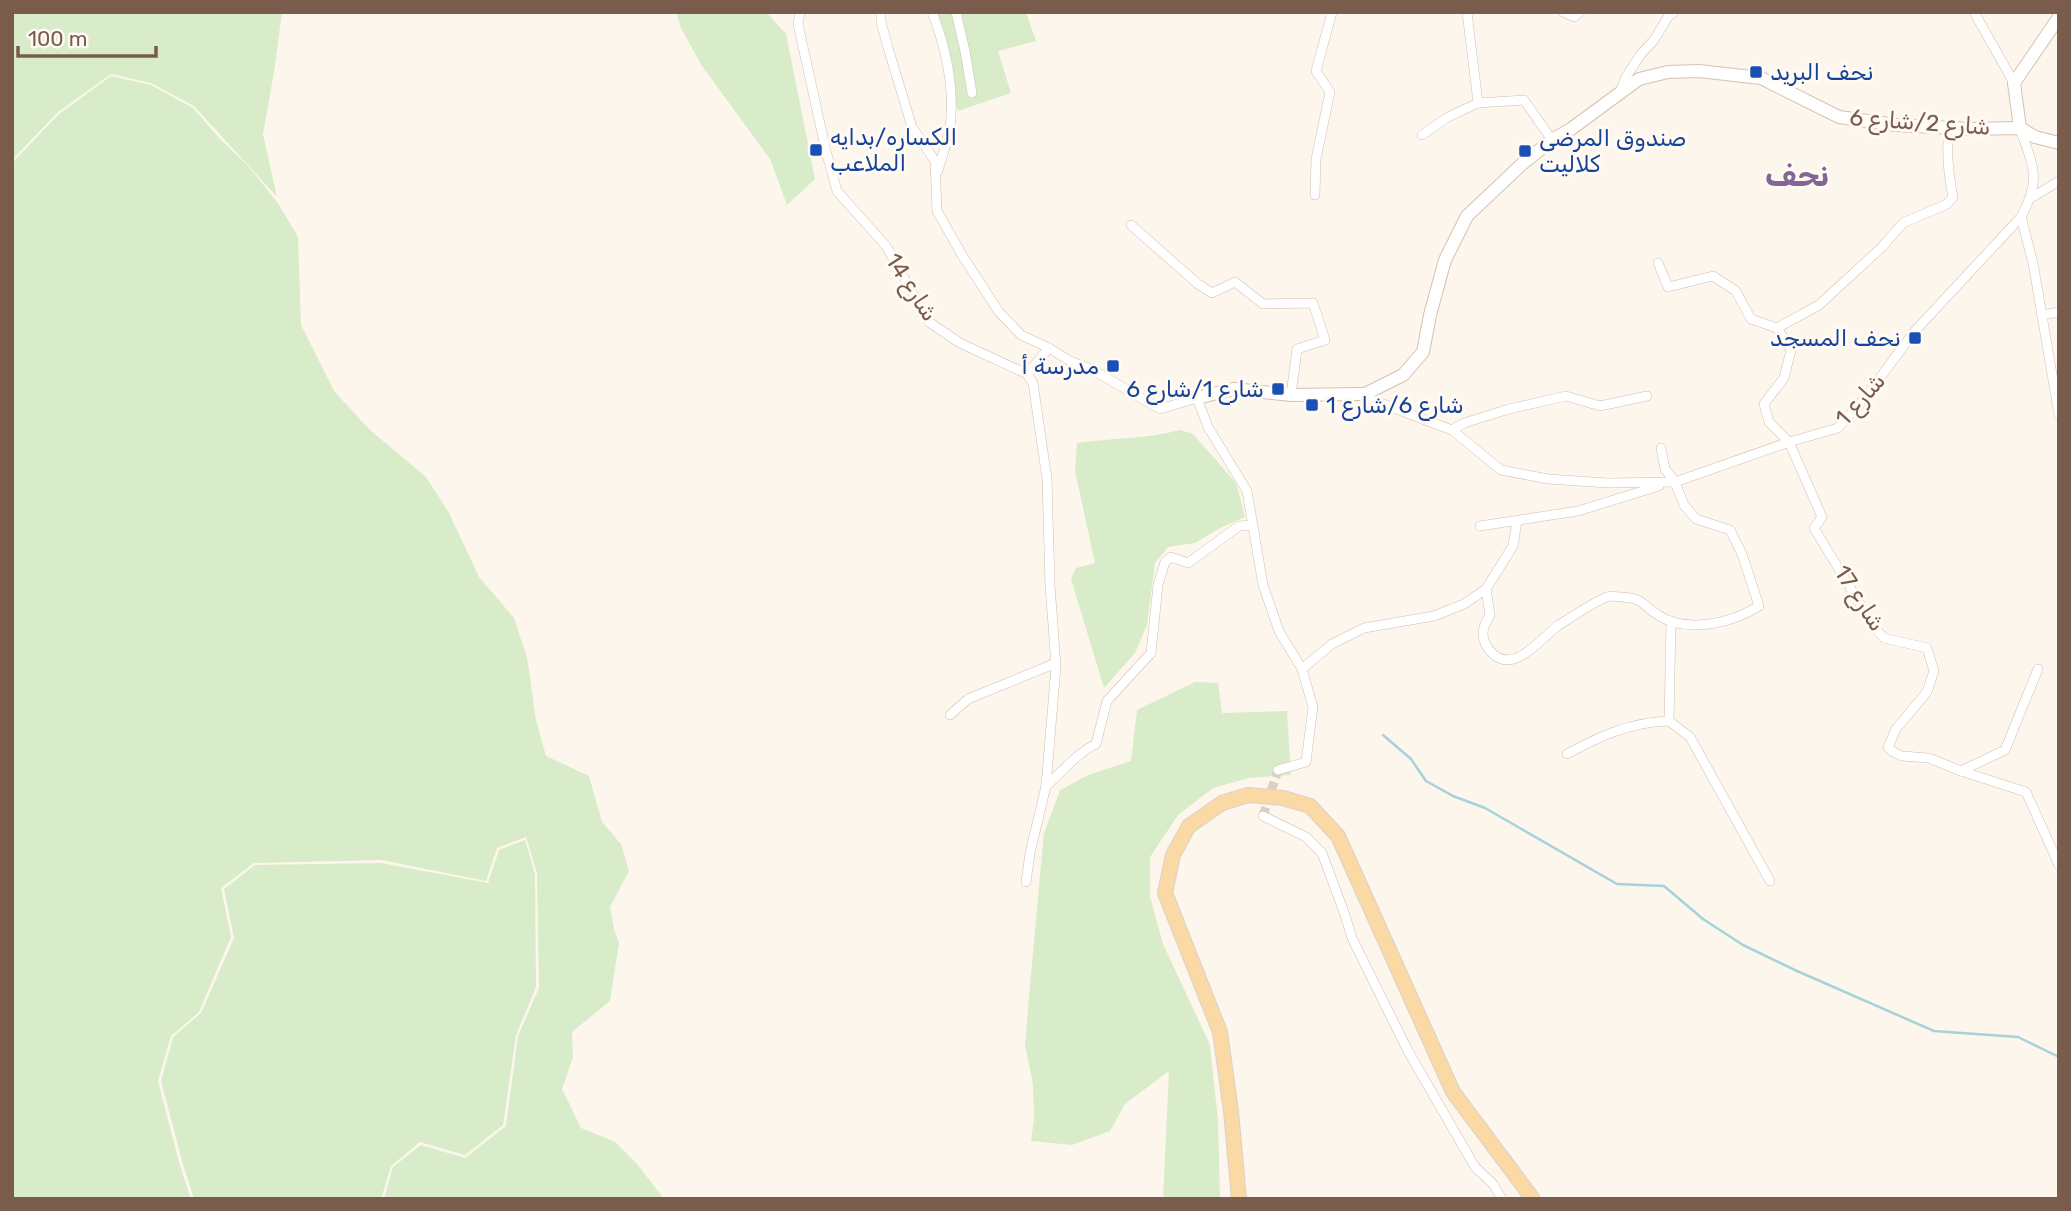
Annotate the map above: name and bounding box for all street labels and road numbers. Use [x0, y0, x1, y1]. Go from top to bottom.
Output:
street label: شارع 2/شارع 6 [1848, 103, 1992, 143]
street label: شارع 14 [878, 248, 944, 327]
street label: شارع 1 [1829, 367, 1892, 432]
street label: شارع 17 [1827, 560, 1892, 637]

